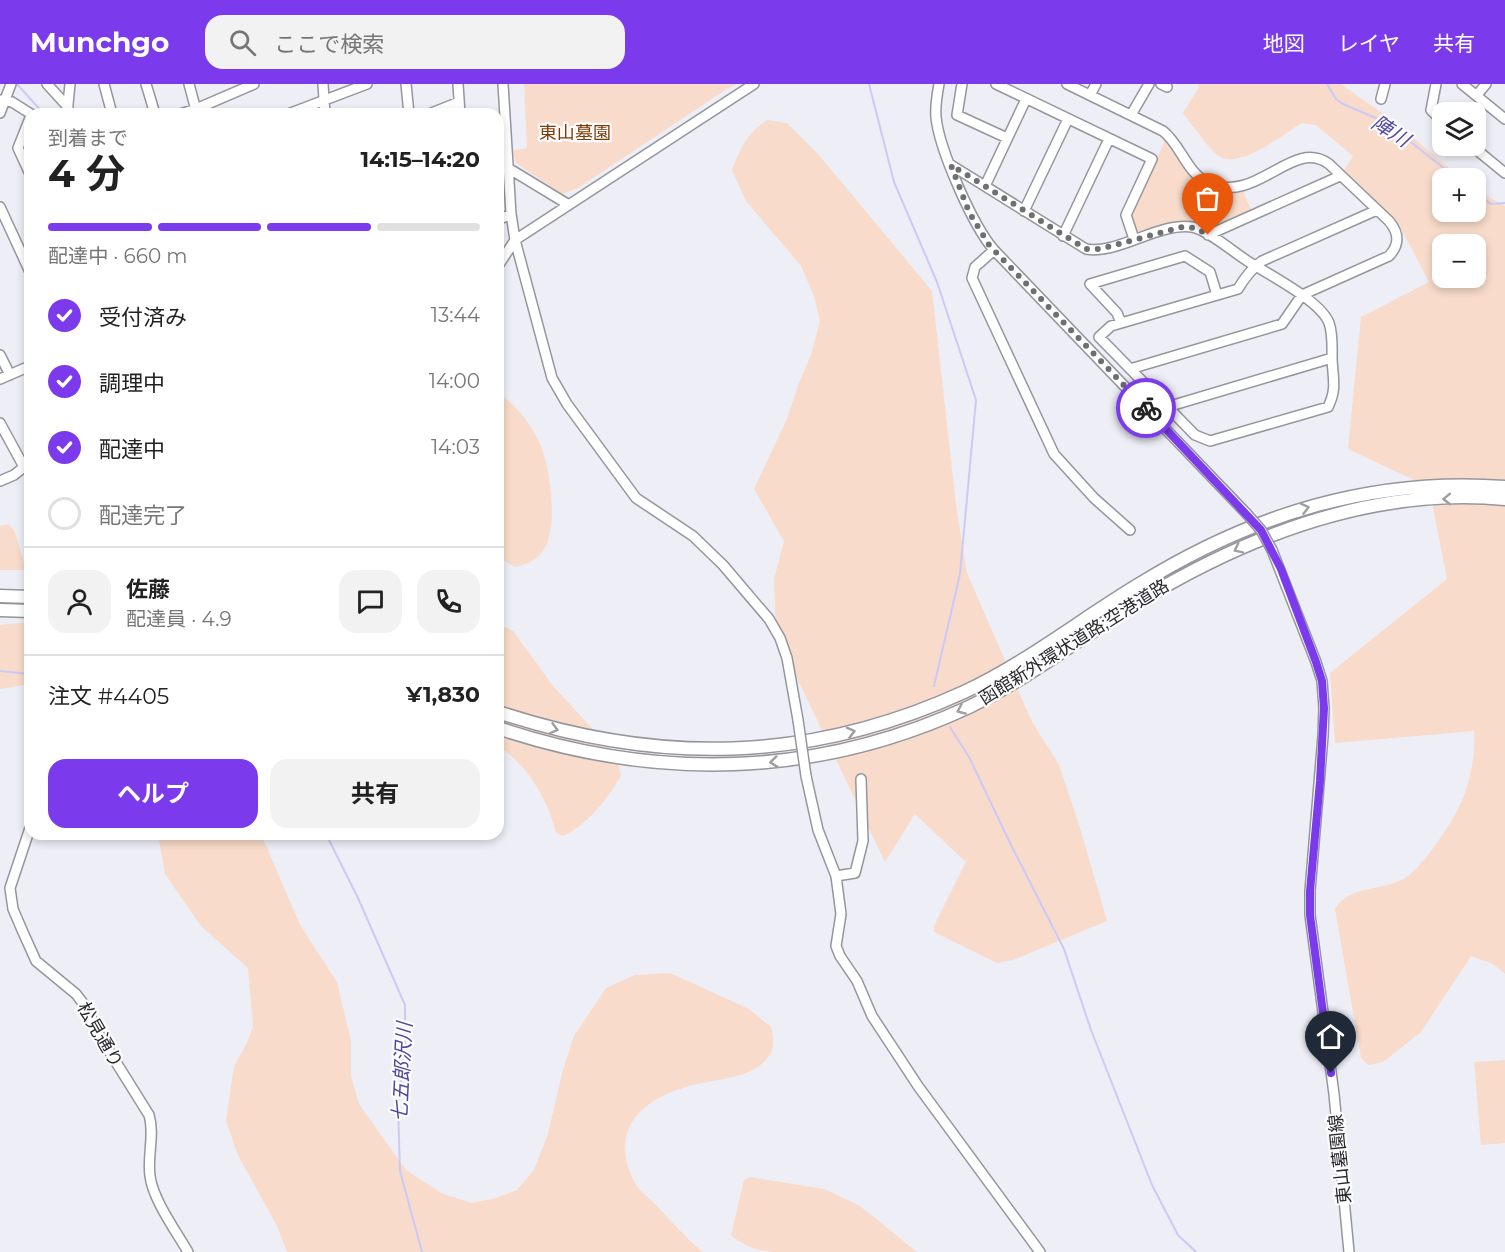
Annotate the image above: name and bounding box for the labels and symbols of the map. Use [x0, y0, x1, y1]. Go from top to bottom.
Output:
water label: 陣川 [1368, 110, 1416, 153]
park label: 東山墓園 [539, 122, 611, 144]
pin [1182, 173, 1233, 235]
courier [1116, 378, 1176, 438]
one-way arrow [1442, 492, 1451, 505]
one-way arrow [1300, 502, 1310, 515]
one-way arrow [1233, 541, 1244, 553]
street label: 函館新外環状道路;空港道路 [975, 574, 1173, 710]
one-way arrow [956, 703, 967, 715]
one-way arrow [549, 721, 559, 734]
one-way arrow [846, 727, 856, 740]
one-way arrow [769, 755, 779, 768]
street label: 松見通り [72, 998, 128, 1072]
pin [1305, 1011, 1356, 1073]
water label: 七五郎沢川 [387, 1019, 417, 1123]
street label: 東山墓園線 [1324, 1113, 1356, 1205]

